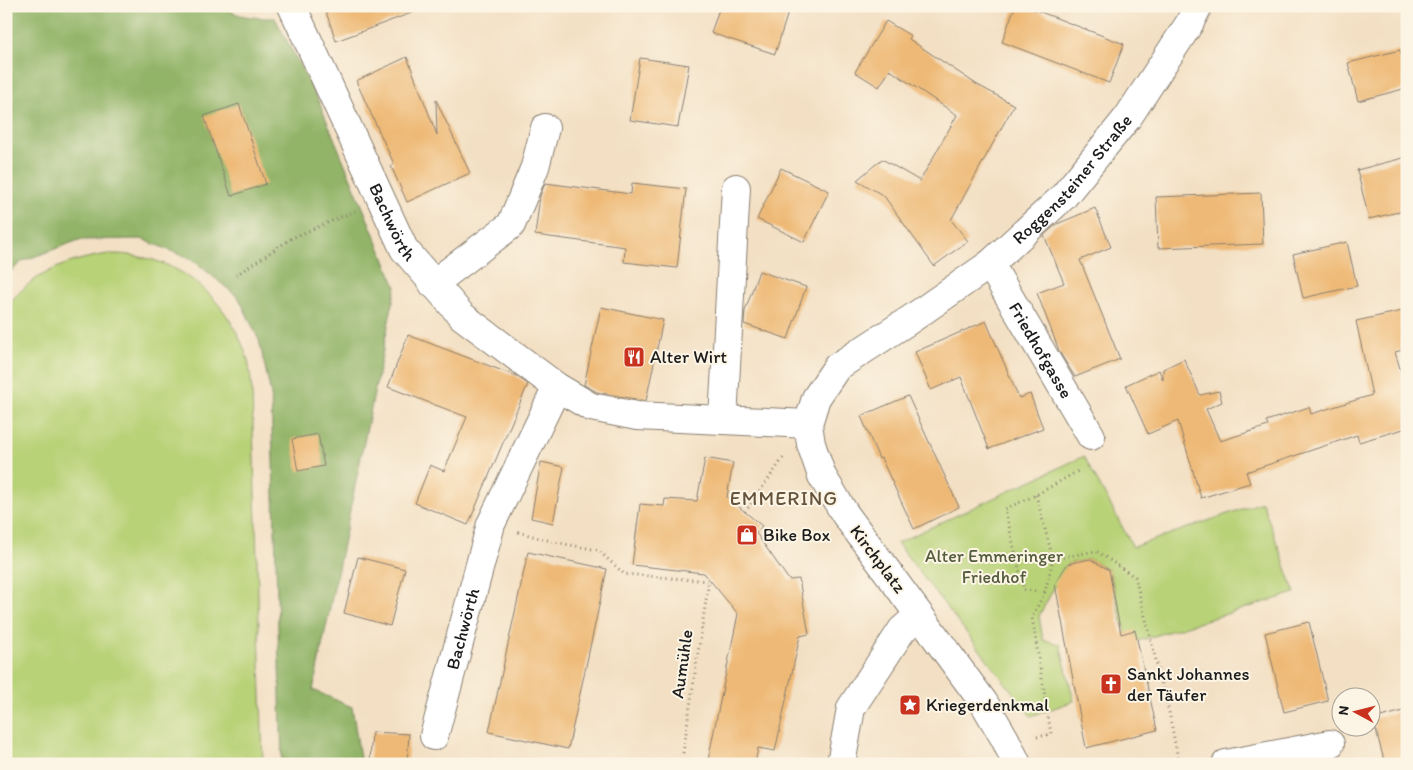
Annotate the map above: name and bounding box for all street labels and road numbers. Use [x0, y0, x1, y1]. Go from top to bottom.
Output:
street label: Roggensteiner Straße [1008, 110, 1137, 249]
street label: Bachwörth [364, 180, 421, 266]
street label: Friedhofgasse [1004, 298, 1077, 402]
street label: Kirchplatz [845, 521, 911, 598]
street label: Bachwörth [441, 585, 484, 672]
street label: Aumühle [666, 628, 698, 700]

